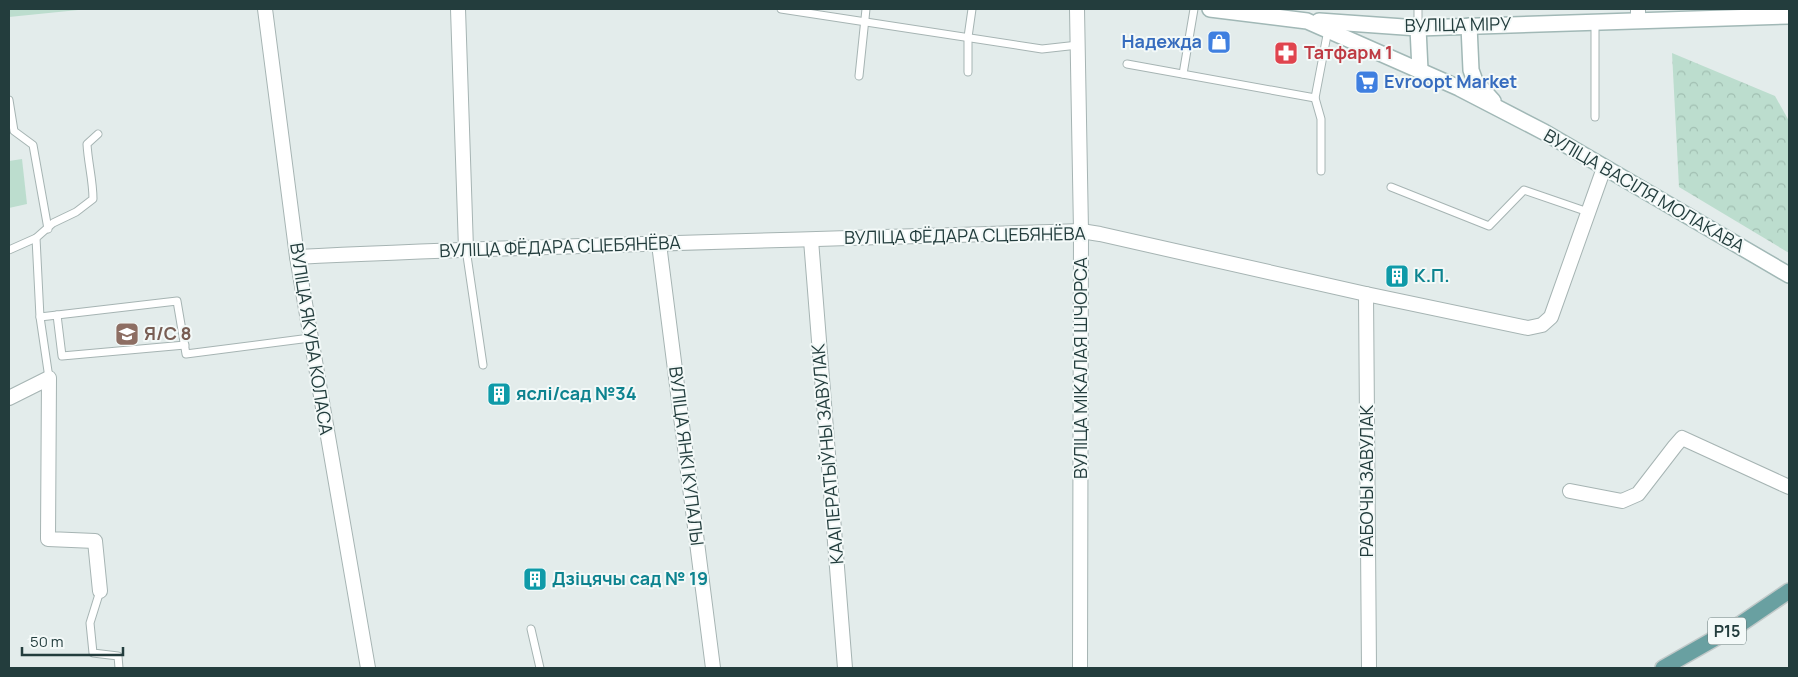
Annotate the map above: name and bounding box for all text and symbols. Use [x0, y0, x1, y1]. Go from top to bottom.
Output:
street label: ВУЛІЦА МІРУ [1404, 11, 1511, 37]
place label: Надежда [1122, 29, 1202, 53]
shop icon: Надежда [1206, 29, 1232, 55]
pharmacy icon: Татфарм 1 [1273, 40, 1299, 66]
place label: Татфарм 1 [1304, 40, 1393, 64]
supermarket icon: Evroopt Market [1354, 69, 1380, 95]
place label: Evroopt Market [1384, 69, 1517, 93]
street label: ВУЛІЦА ВАСІЛЯ МОЛАКАВА [1540, 123, 1750, 258]
street label: ВУЛІЦА ФЁДАРА СЦЕБЯНЁВА [844, 221, 1087, 249]
street label: ВУЛІЦА ФЁДАРА СЦЕБЯНЁВА [439, 230, 682, 262]
street label: ВУЛІЦА ЯКУБА КОЛАСА [285, 241, 339, 437]
street label: ВУЛІЦА МІКАЛАЯ ШЧОРСА [1068, 256, 1092, 479]
building icon: К.П. [1384, 263, 1410, 289]
place label: К.П. [1414, 263, 1450, 287]
school or university icon: Я/С 8 [114, 321, 140, 347]
place label: Я/С 8 [144, 321, 192, 345]
street label: КААПЕРАТЫЎНЫ ЗАВУЛАК [805, 343, 849, 565]
street label: ВУЛІЦА ЯНКІ КУПАЛЫ [664, 365, 710, 547]
building icon: яслі/сад №34 [486, 381, 512, 407]
place label: яслі/сад №34 [516, 381, 637, 405]
street label: РАБОЧЫ ЗАВУЛАК [1354, 404, 1378, 557]
building icon: Дзіцячы сад № 19 [522, 566, 548, 592]
place label: Дзіцячы сад № 19 [552, 566, 708, 590]
road number: Р15 [1708, 618, 1746, 644]
scale bar [22, 624, 124, 656]
text: 50 m [30, 631, 64, 652]

